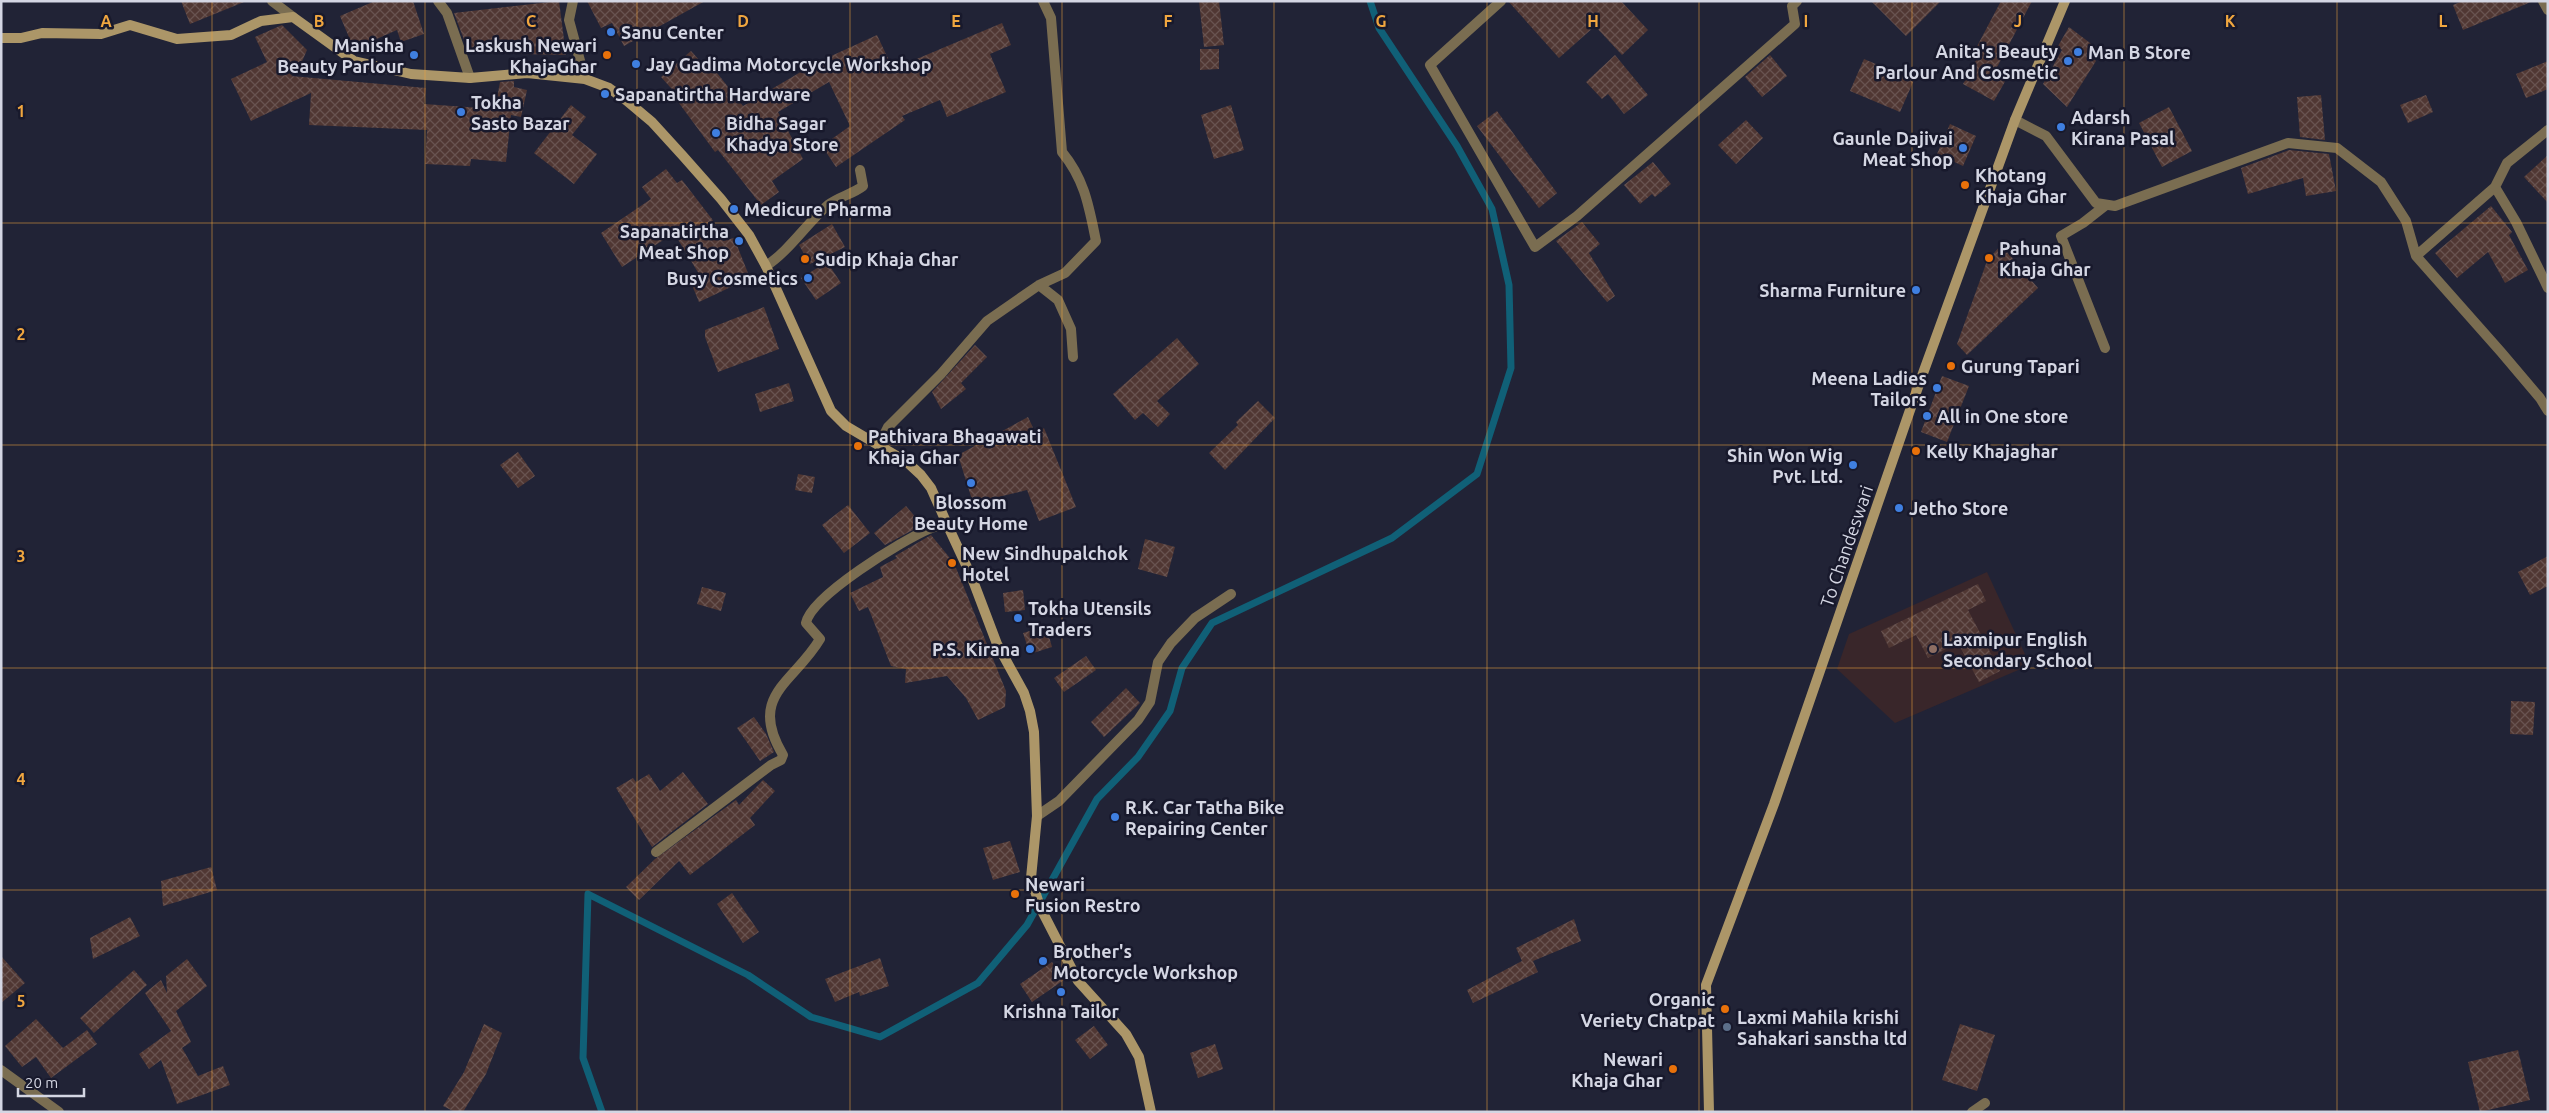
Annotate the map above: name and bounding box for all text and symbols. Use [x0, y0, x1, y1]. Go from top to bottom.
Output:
text: A [100, 12, 112, 30]
text: B [314, 12, 324, 30]
text: C [526, 12, 536, 30]
text: D [737, 12, 749, 30]
text: E [951, 12, 961, 30]
text: F [1164, 12, 1173, 30]
text: G [1375, 12, 1387, 30]
text: H [1587, 12, 1599, 30]
text: I [1804, 12, 1808, 30]
text: J [2014, 12, 2022, 30]
text: K [2225, 12, 2236, 30]
text: L [2439, 12, 2448, 30]
place label: Sanu Center [621, 22, 725, 42]
marker: Sanu Center [605, 26, 617, 38]
place label: Manisha Beauty Parlour [277, 35, 405, 76]
place label: Laskush Newari KhajaGhar [465, 35, 598, 76]
place label: Anita's Beauty Parlour And Cosmetic [1875, 41, 2058, 82]
place label: Man B Store [2088, 42, 2191, 62]
marker: Man B Store [2072, 46, 2084, 58]
marker: Manisha Beauty Parlour [408, 49, 420, 61]
marker: Laskush Newari KhajaGhar [601, 49, 613, 61]
place label: Jay Gadima Motorcycle Workshop [646, 54, 931, 74]
marker: Anita's Beauty Parlour And Cosmetic [2062, 55, 2074, 67]
marker: Jay Gadima Motorcycle Workshop [630, 58, 642, 70]
place label: Sapanatirtha Hardware [615, 84, 811, 104]
marker: Sapanatirtha Hardware [599, 88, 611, 100]
place label: Tokha Sasto Bazar [471, 92, 570, 133]
text: 1 [16, 102, 26, 120]
marker: Tokha Sasto Bazar [455, 106, 467, 118]
place label: Adarsh Kirana Pasal [2071, 107, 2175, 148]
place label: Bidha Sagar Khadya Store [726, 113, 839, 154]
marker: Adarsh Kirana Pasal [2055, 121, 2067, 133]
marker: Bidha Sagar Khadya Store [710, 127, 722, 139]
place label: Gaunle Dajivai Meat Shop [1832, 128, 1953, 169]
marker: Gaunle Dajivai Meat Shop [1957, 142, 1969, 154]
place label: Khotang Khaja Ghar [1975, 165, 2067, 206]
marker: Khotang Khaja Ghar [1959, 179, 1971, 191]
place label: Medicure Pharma [744, 199, 892, 219]
marker: Medicure Pharma [728, 203, 740, 215]
place label: Sapanatirtha Meat Shop [620, 221, 729, 262]
marker: Sapanatirtha Meat Shop [733, 235, 745, 247]
place label: Pahuna Khaja Ghar [1999, 238, 2091, 279]
place label: Sudip Khaja Ghar [815, 249, 959, 269]
marker: Pahuna Khaja Ghar [1983, 252, 1995, 264]
marker: Sudip Khaja Ghar [799, 253, 811, 265]
place label: Busy Cosmetics [667, 268, 798, 288]
marker: Busy Cosmetics [802, 272, 814, 284]
place label: Sharma Furniture [1759, 280, 1906, 300]
marker: Sharma Furniture [1910, 284, 1922, 296]
text: 2 [16, 325, 26, 343]
place label: Gurung Tapari [1961, 356, 2080, 376]
marker: Gurung Tapari [1945, 360, 1957, 372]
place label: Meena Ladies Tailors [1811, 368, 1927, 409]
marker: Meena Ladies Tailors [1931, 382, 1943, 394]
place label: All in One store [1937, 406, 2068, 426]
marker: All in One store [1921, 410, 1933, 422]
place label: Pathivara Bhagawati Khaja Ghar [868, 426, 1041, 467]
marker: Pathivara Bhagawati Khaja Ghar [852, 440, 864, 452]
place label: Kelly Khajaghar [1926, 441, 2059, 461]
place label: Shin Won Wig Pvt. Ltd. [1727, 445, 1843, 486]
marker: Kelly Khajaghar [1910, 445, 1922, 457]
marker: Shin Won Wig Pvt. Ltd. [1847, 459, 1859, 471]
marker: Blossom Beauty Home [965, 477, 977, 489]
street label: To Chandeswari [1816, 483, 1876, 609]
place label: Blossom Beauty Home [914, 492, 1028, 533]
place label: Jetho Store [1909, 498, 2008, 518]
marker: Jetho Store [1893, 502, 1905, 514]
place label: New Sindhupalchok Hotel [962, 543, 1128, 584]
text: 3 [16, 547, 26, 565]
marker: New Sindhupalchok Hotel [946, 557, 958, 569]
place label: Tokha Utensils Traders [1028, 598, 1152, 639]
marker: Tokha Utensils Traders [1012, 612, 1024, 624]
place label: Laxmipur English Secondary School [1943, 629, 2093, 670]
place label: P.S. Kirana [932, 639, 1020, 659]
marker: P.S. Kirana [1024, 643, 1036, 655]
marker: Laxmipur English Secondary School [1927, 643, 1939, 655]
text: 4 [16, 770, 26, 788]
place label: R.K. Car Tatha Bike Repairing Center [1125, 797, 1284, 838]
marker: R.K. Car Tatha Bike Repairing Center [1109, 811, 1121, 823]
place label: Newari Fusion Restro [1025, 874, 1141, 915]
marker: Newari Fusion Restro [1009, 888, 1021, 900]
place label: Brother's Motorcycle Workshop [1053, 941, 1238, 982]
marker: Brother's Motorcycle Workshop [1037, 955, 1049, 967]
marker: Krishna Tailor [1055, 986, 1067, 998]
place label: Organic Veriety Chatpat [1581, 989, 1715, 1030]
text: 5 [16, 992, 26, 1010]
place label: Krishna Tailor [1003, 1001, 1120, 1021]
marker: Organic Veriety Chatpat [1719, 1003, 1731, 1015]
place label: Laxmi Mahila krishi Sahakari sanstha ltd [1737, 1007, 1907, 1048]
marker: Laxmi Mahila krishi Sahakari sanstha ltd [1721, 1021, 1733, 1033]
place label: Newari Khaja Ghar [1571, 1049, 1664, 1090]
marker: Newari Khaja Ghar [1667, 1063, 1679, 1075]
scale bar [18, 1066, 84, 1098]
text: 20 m [25, 1074, 58, 1091]

